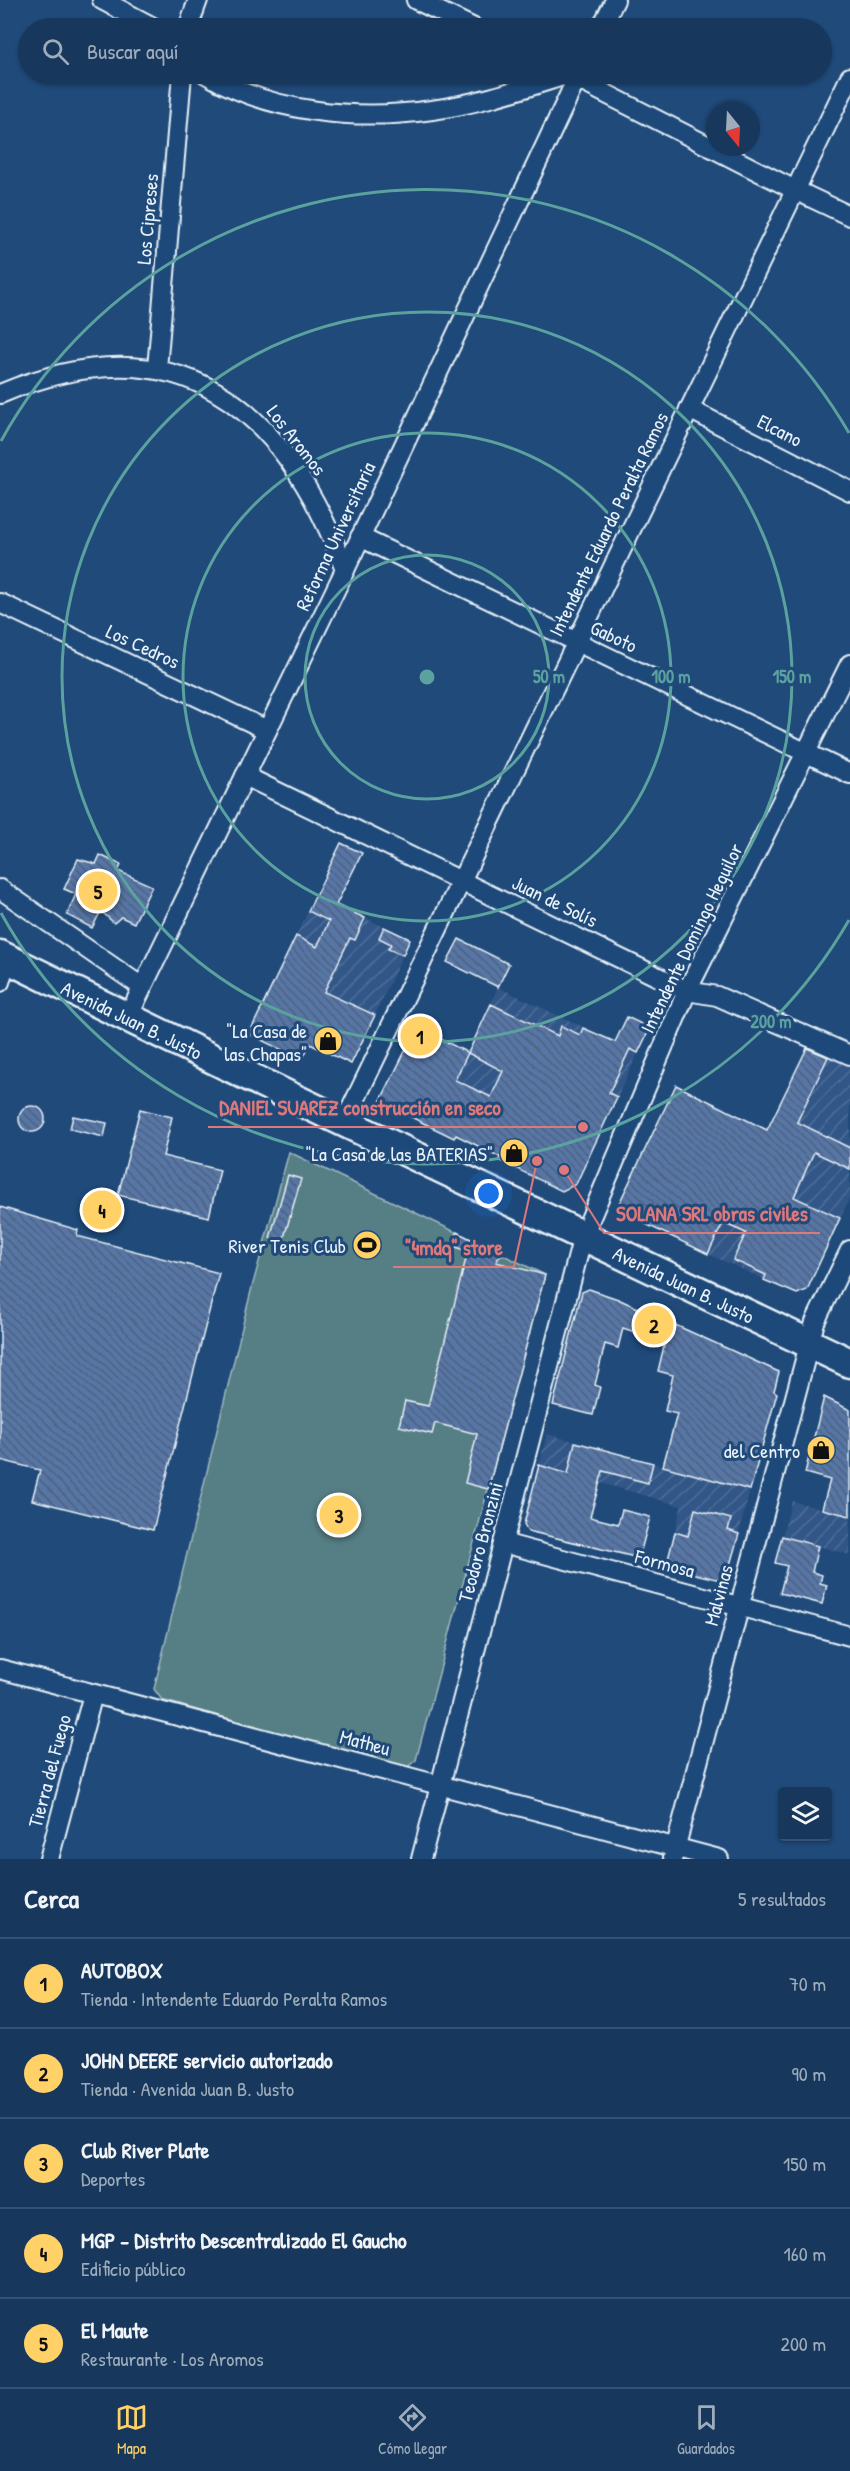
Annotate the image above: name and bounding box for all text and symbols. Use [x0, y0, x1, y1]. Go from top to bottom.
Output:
search box [18, 18, 832, 84]
icon: search [39, 35, 72, 68]
text: Buscar aquí [87, 36, 179, 66]
north arrow [706, 102, 760, 156]
street label: Los Cipreses [130, 172, 164, 265]
street label: Los Aromos [261, 399, 333, 481]
street label: Intendente Eduardo Peralta Ramos [542, 407, 674, 641]
street label: Elcano [753, 407, 807, 453]
street label: Reforma Universitaria [289, 457, 381, 615]
street label: Gaboto [586, 613, 642, 659]
street label: Los Cedros [102, 617, 184, 675]
text: 50 m [533, 664, 565, 689]
text: 100 m [651, 664, 691, 689]
text: 150 m [773, 664, 811, 689]
centre of rings [417, 667, 437, 687]
street label: Intendente Domingo Heguilor [633, 838, 749, 1037]
pin: 5 [78, 868, 118, 914]
street label: Juan de Solís [508, 869, 603, 933]
street label: Avenida Juan B. Justo [57, 974, 207, 1065]
text: 200 m [751, 1009, 791, 1034]
pin: 1 [400, 1014, 440, 1058]
place label: "La Casa de las Chapas" [224, 1017, 307, 1067]
shop icon: "La Casa de las Chapas" [312, 1025, 344, 1057]
callout: DANIEL SUAREZ construcción en seco [208, 1088, 513, 1127]
text: DANIEL SUAREZ construcción en seco [219, 1093, 501, 1122]
shop icon: "La Casa de las BATERIAS" [498, 1137, 530, 1169]
place label: "La Casa de las BATERIAS" [305, 1140, 493, 1167]
your location [474, 1179, 503, 1208]
pin: 4 [82, 1188, 122, 1232]
callout: SOLANA SRL obras civiles [604, 1194, 820, 1233]
text: SOLANA SRL obras civiles [616, 1199, 808, 1228]
callout: "4mdq" store [393, 1228, 514, 1267]
sports icon: River Tenis Club [351, 1229, 383, 1261]
place label: River Tenis Club [229, 1232, 346, 1259]
text: "4mdq" store [405, 1233, 504, 1263]
street label: Avenida Juan B. Justo [609, 1239, 759, 1329]
pin: 2 [634, 1302, 674, 1348]
shop icon: del Centro [805, 1434, 837, 1466]
place label: del Centro [724, 1437, 800, 1464]
street label: Teodoro Bronzini [451, 1479, 509, 1605]
pin: 3 [320, 1492, 358, 1538]
street label: Formosa [631, 1542, 698, 1584]
street label: Malvinas [697, 1561, 739, 1628]
street label: Tierra del Fuego [21, 1712, 77, 1830]
street label: Matheu [337, 1722, 393, 1762]
map controls [778, 1787, 832, 1841]
button: layers [778, 1787, 832, 1841]
text: Cerca [24, 1881, 79, 1916]
text: 5 resultados [738, 1885, 826, 1912]
text: AUTOBOX [81, 1955, 163, 1985]
text: 1 [40, 1970, 47, 1997]
text: 70 m [789, 1970, 826, 1997]
text: Tienda · Intendente Eduardo Peralta Ramos [81, 1985, 387, 2012]
text: JOHN DEERE servicio autorizado [81, 2045, 333, 2075]
text: 2 [39, 2060, 48, 2087]
text: 90 m [792, 2060, 826, 2087]
text: Tienda · Avenida Juan B. Justo [81, 2075, 294, 2102]
text: Club River Plate [81, 2135, 209, 2165]
text: 3 [39, 2150, 48, 2177]
text: 150 m [783, 2150, 826, 2177]
text: Deportes [81, 2165, 145, 2192]
text: MGP - Distrito Descentralizado El Gaucho [81, 2225, 407, 2255]
text: 4 [40, 2240, 47, 2267]
text: 160 m [784, 2240, 826, 2267]
text: Edificio público [81, 2255, 185, 2282]
text: El Maute [81, 2315, 148, 2345]
text: 5 [39, 2330, 48, 2357]
text: 200 m [781, 2330, 826, 2357]
text: Restaurante · Los Aromos [81, 2345, 264, 2372]
tab: Mapa [115, 2401, 148, 2459]
tab: Cómo llegar [378, 2401, 447, 2459]
tab: Guardados [677, 2401, 735, 2459]

